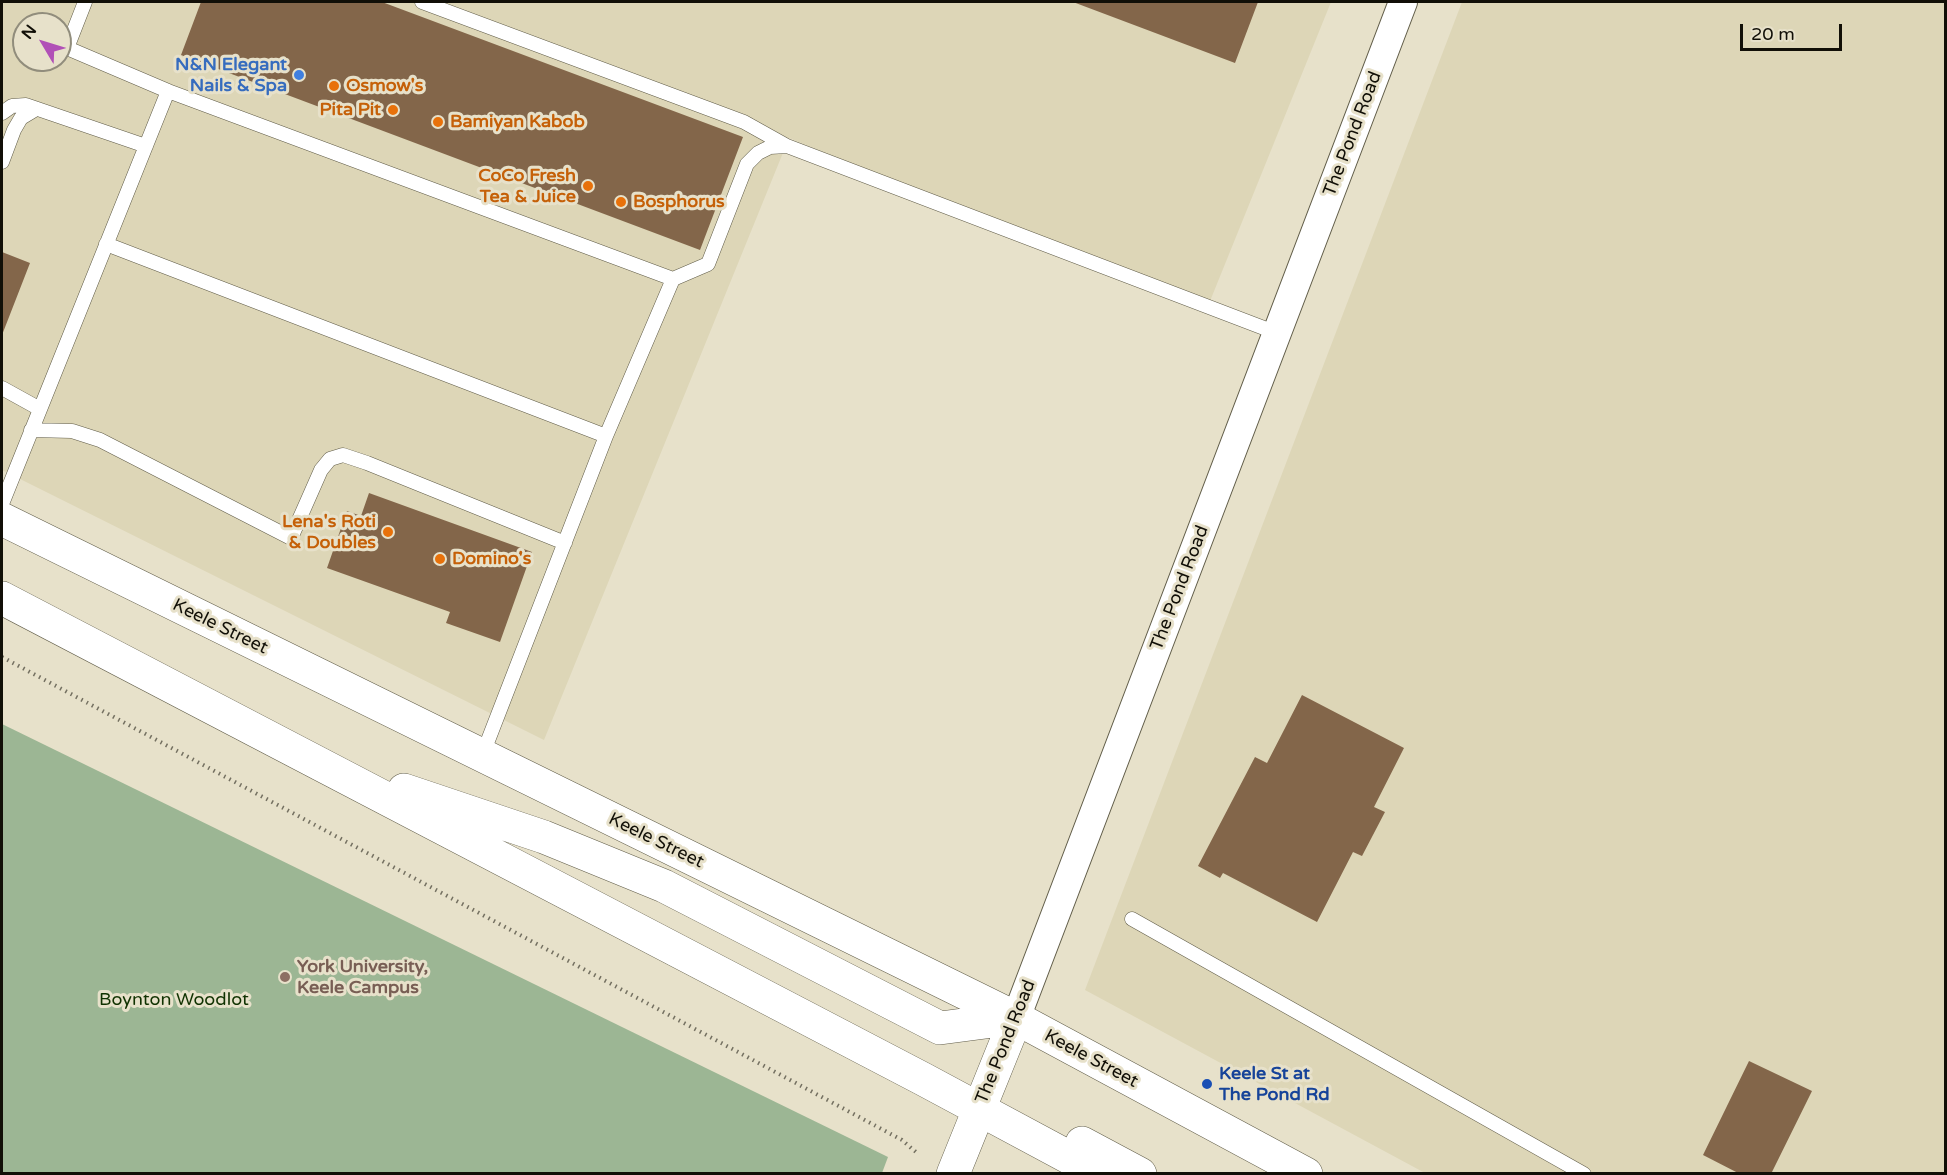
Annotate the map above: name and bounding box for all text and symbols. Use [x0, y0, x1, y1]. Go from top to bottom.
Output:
north arrow [12, 12, 72, 72]
scale bar [1743, 12, 1845, 50]
text: N [18, 21, 41, 43]
text: 20 m [1751, 23, 1795, 45]
place label: N&N Elegant Nails & Spa [175, 54, 287, 97]
marker: N&N Elegant Nails & Spa [292, 68, 306, 82]
street label: The Pond Road [1319, 69, 1387, 199]
place label: Osmow's [346, 75, 423, 97]
marker: Osmow's [327, 79, 341, 93]
place label: Pita Pit [320, 99, 381, 121]
marker: Pita Pit [386, 103, 400, 117]
place label: Bamiyan Kabob [450, 111, 585, 133]
marker: Bamiyan Kabob [431, 115, 445, 129]
place label: CoCo Fresh Tea & Juice [478, 165, 576, 207]
marker: CoCo Fresh Tea & Juice [581, 179, 595, 193]
place label: Bosphorus [633, 191, 725, 213]
marker: Bosphorus [614, 195, 628, 209]
place label: Lena's Roti & Doubles [282, 511, 376, 554]
street label: The Pond Road [1146, 523, 1214, 653]
marker: Lena's Roti & Doubles [381, 525, 395, 539]
place label: Domino's [452, 548, 531, 570]
marker: Domino's [433, 552, 447, 566]
street label: Keele Street [169, 595, 271, 659]
street label: Keele Street [605, 809, 707, 873]
place label: York University, Keele Campus [297, 956, 428, 998]
marker: York University, Keele Campus [278, 970, 292, 984]
street label: The Pond Road [971, 977, 1041, 1107]
park label: Boynton Woodlot [99, 989, 249, 1011]
street label: Keele Street [1040, 1025, 1142, 1093]
place label: Keele St at The Pond Rd [1219, 1063, 1330, 1106]
marker: Keele St at The Pond Rd [1200, 1077, 1214, 1091]

